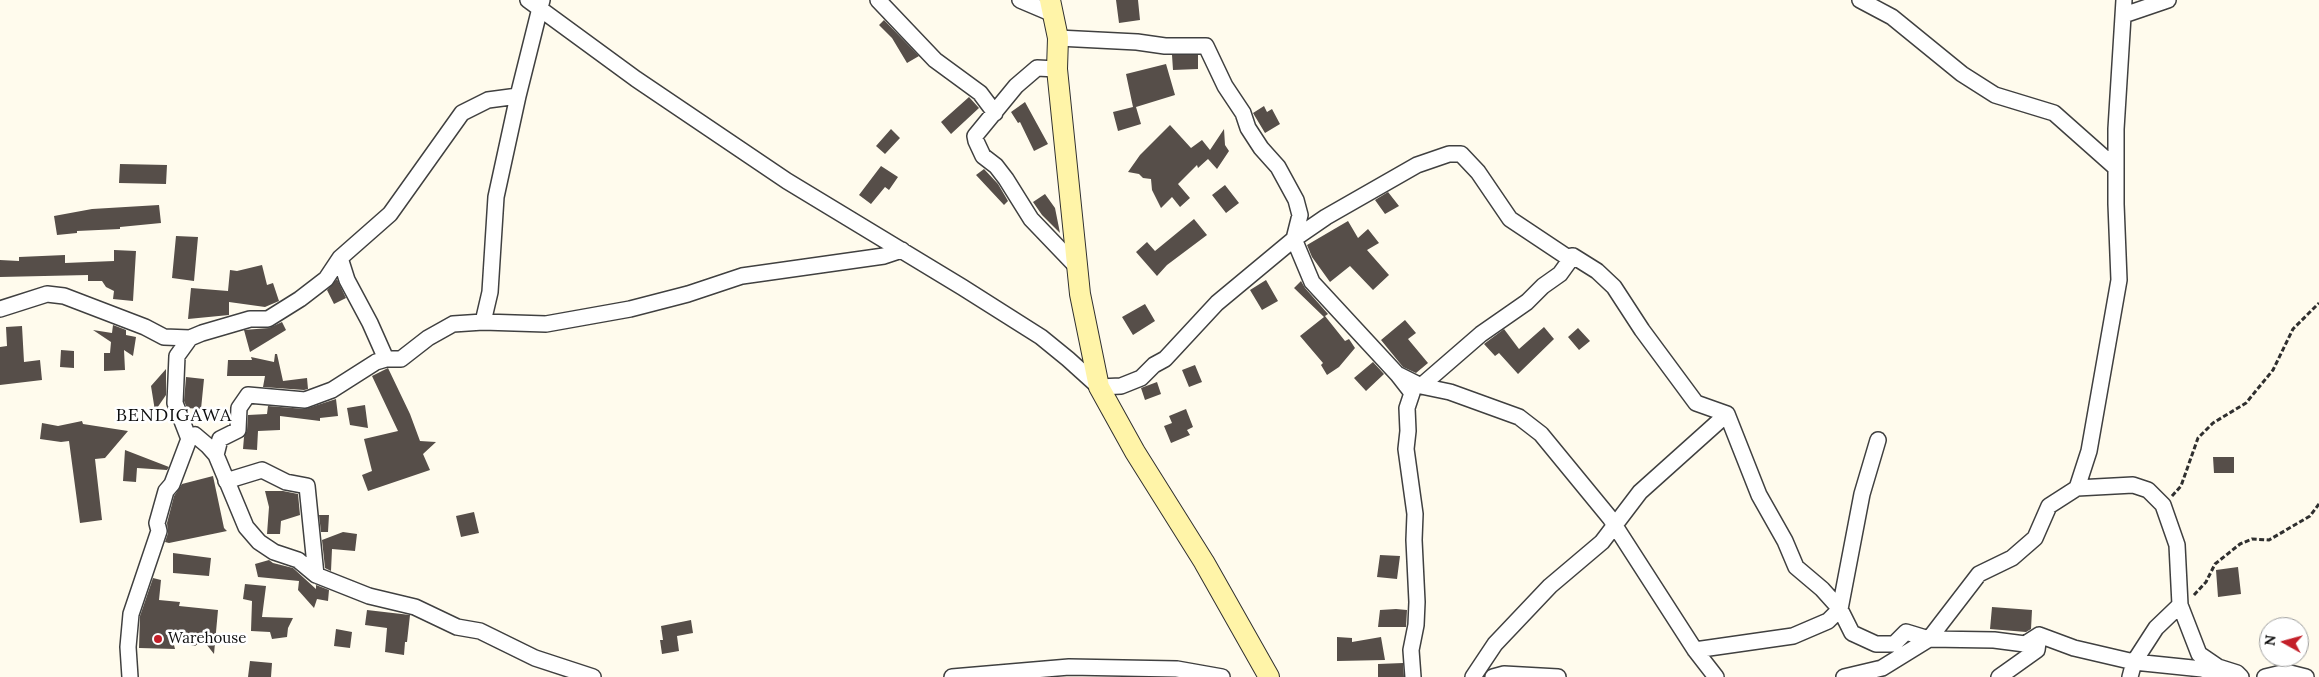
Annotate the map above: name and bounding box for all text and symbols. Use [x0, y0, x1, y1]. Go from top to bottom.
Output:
district label: BENDIGAWA [115, 405, 233, 427]
north arrow [2259, 617, 2309, 667]
place label: Warehouse [168, 630, 246, 648]
marker: Warehouse [152, 633, 164, 645]
text: N [2261, 634, 2280, 647]

